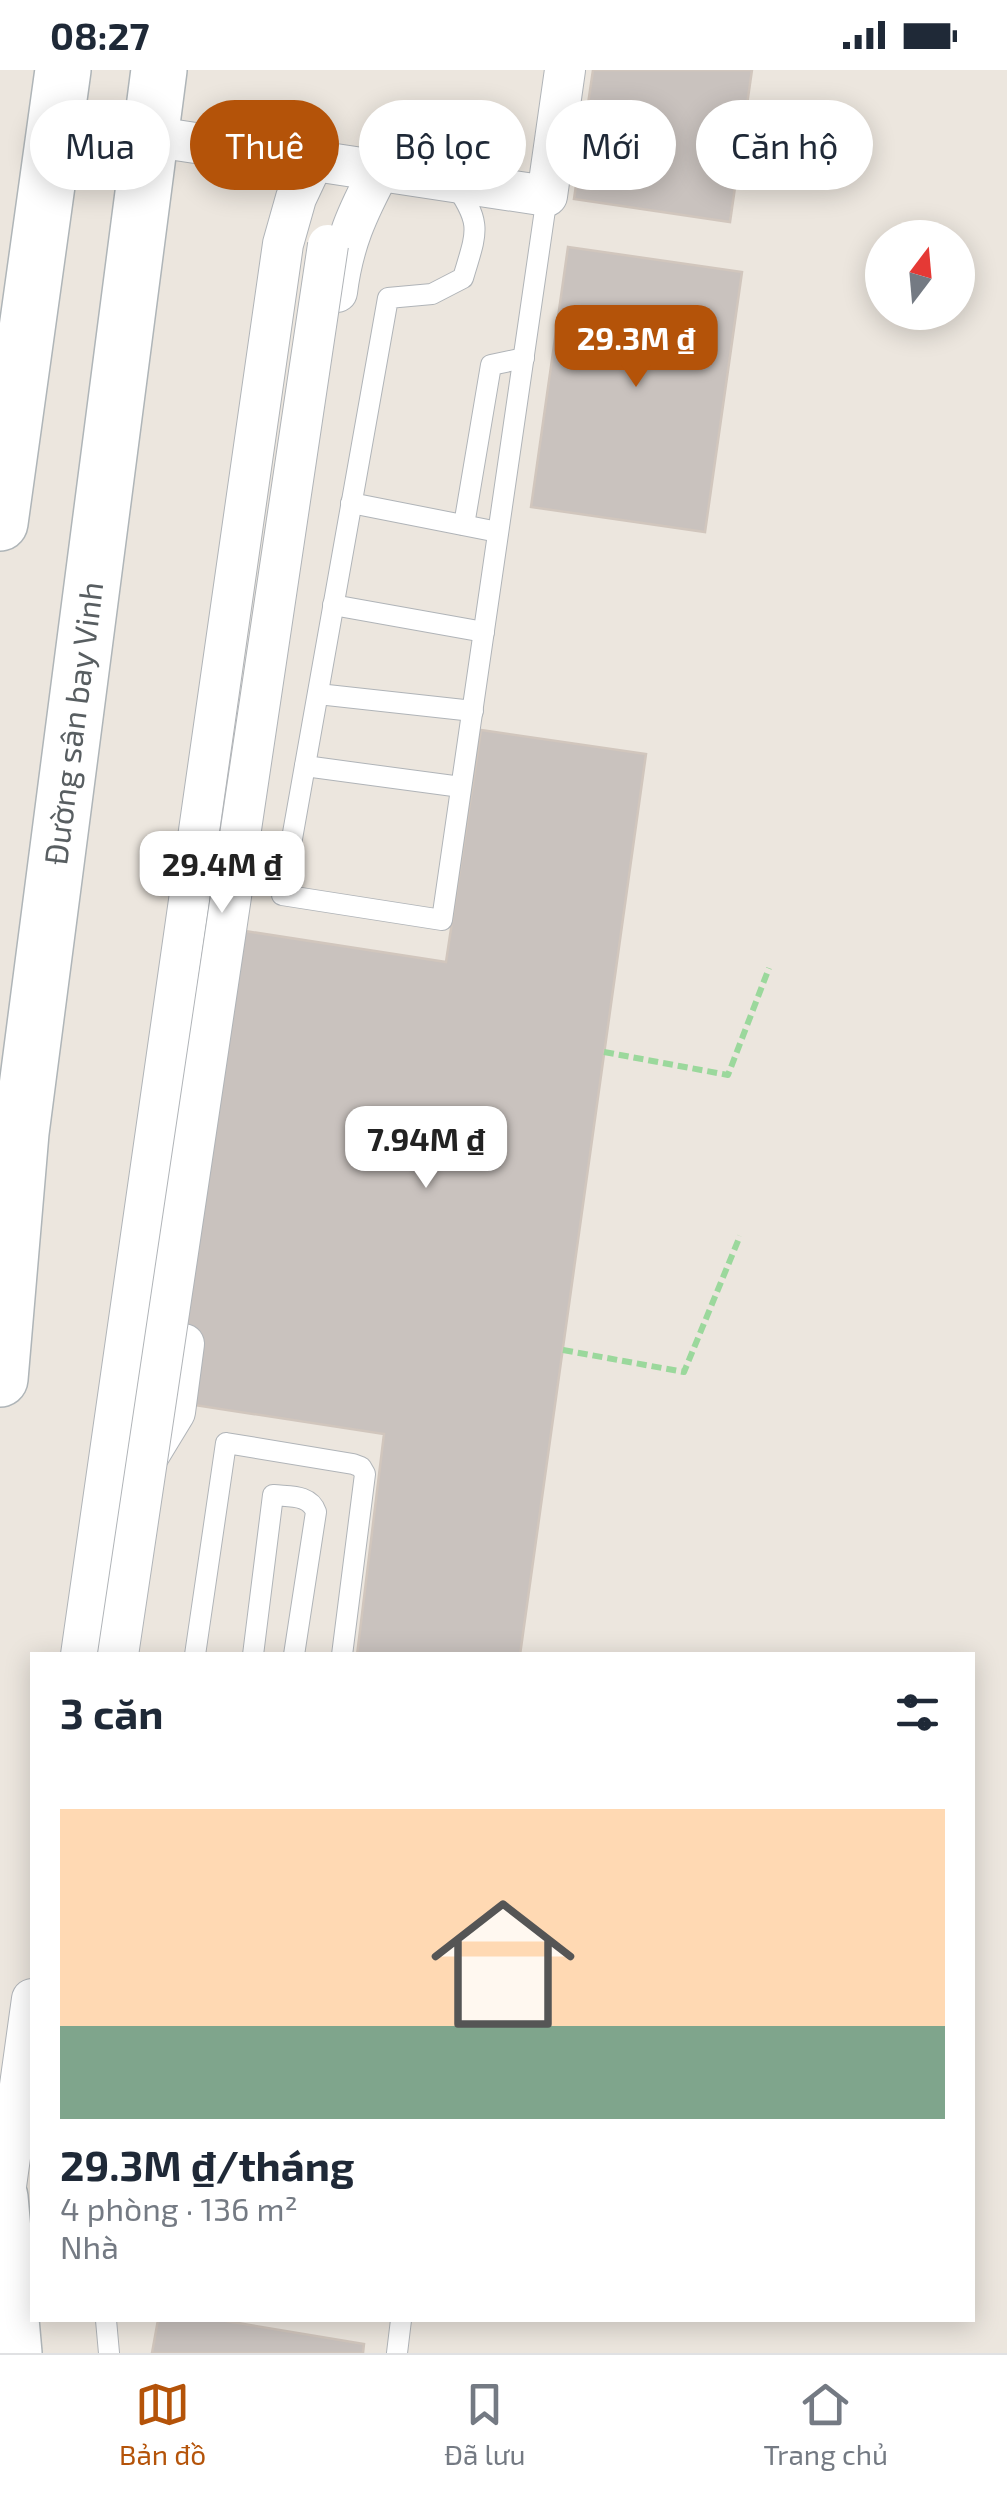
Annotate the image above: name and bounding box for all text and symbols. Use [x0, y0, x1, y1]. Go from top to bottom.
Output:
text: 08:27 [50, 12, 150, 58]
chip: Mua [30, 100, 170, 190]
chip: Thuê [190, 100, 339, 190]
chip: Bộ lọc [359, 100, 526, 190]
chip: Mới [546, 100, 676, 190]
chip: Căn hộ [696, 100, 873, 190]
north arrow [865, 220, 975, 330]
map controls [865, 220, 975, 330]
pin: 29.3M ₫ [544, 305, 728, 390]
text: 29.3M ₫ [577, 318, 695, 356]
street label: Đường sân bay Vinh [35, 579, 109, 867]
pin: 29.4M ₫ [130, 831, 314, 916]
text: 29.4M ₫ [162, 844, 282, 882]
pin: 7.94M ₫ [334, 1106, 518, 1191]
text: 7.94M ₫ [367, 1119, 485, 1157]
icon: filters [890, 1685, 945, 1740]
text: 3 căn [60, 1687, 163, 1737]
icon: home [413, 1874, 593, 2054]
text: 29.3M ₫/tháng [60, 2139, 354, 2189]
text: 4 phòng · 136 m² [60, 2189, 298, 2227]
text: Nhà [60, 2227, 119, 2265]
tab: Bản đồ [119, 2377, 206, 2471]
tab: Đã lưu [444, 2377, 526, 2471]
tab: Trang chủ [764, 2377, 888, 2471]

